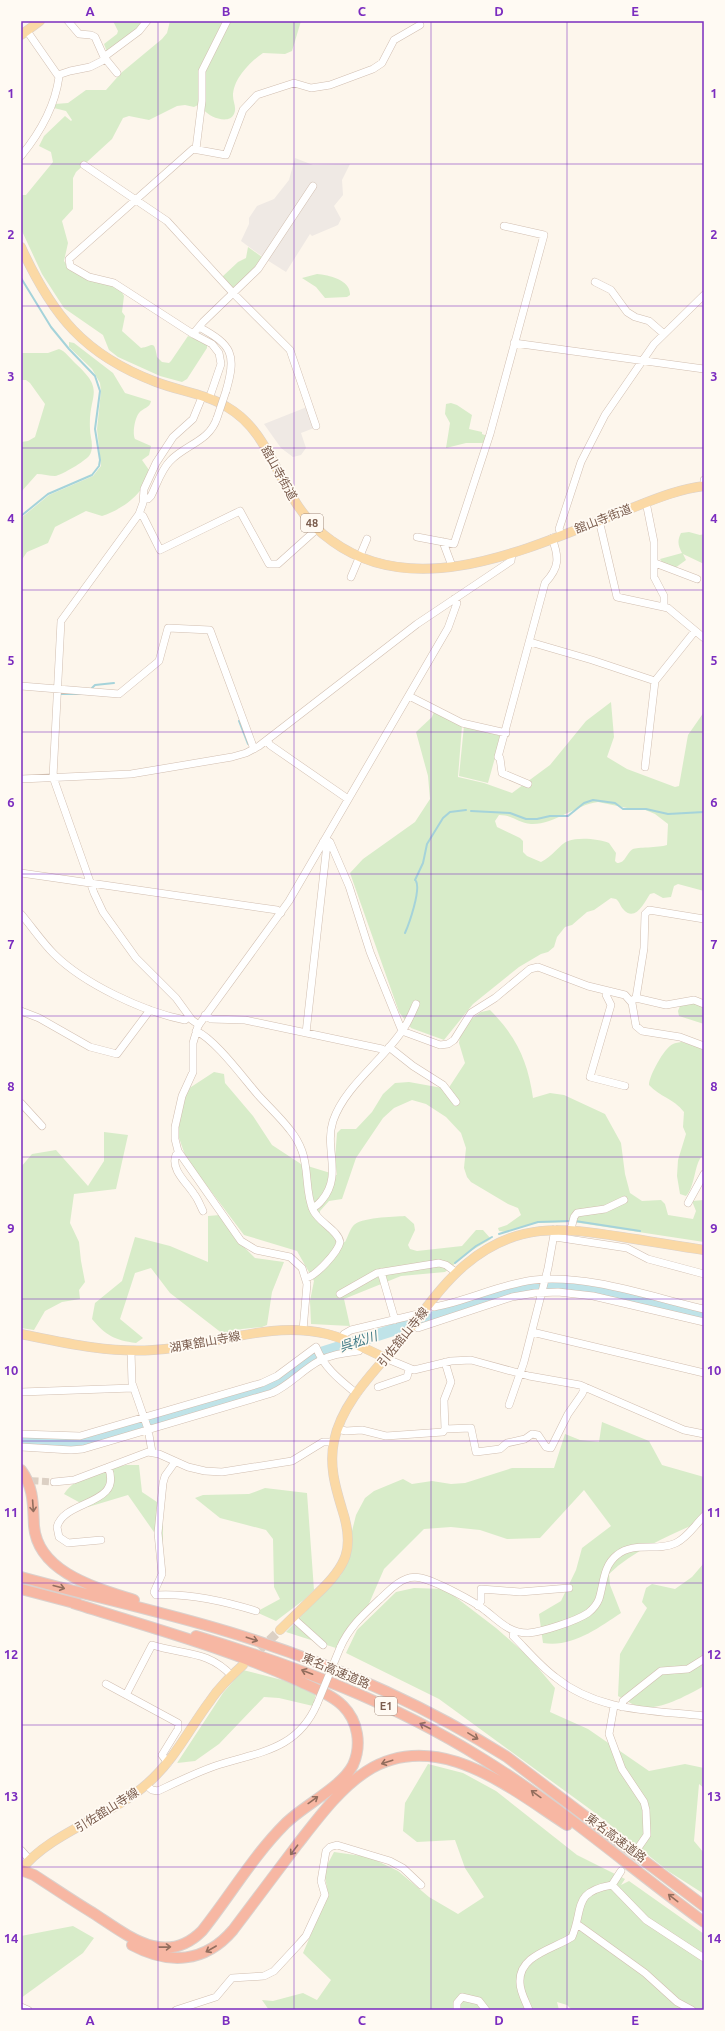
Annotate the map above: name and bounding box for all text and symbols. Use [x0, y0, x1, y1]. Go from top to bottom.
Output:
text: A [85, 4, 95, 18]
text: B [222, 4, 231, 18]
text: C [358, 4, 367, 18]
text: D [494, 4, 504, 18]
text: E [631, 4, 639, 18]
text: 1 [7, 86, 15, 100]
text: 1 [710, 86, 718, 100]
text: 2 [7, 227, 15, 241]
text: 2 [710, 227, 718, 241]
text: 3 [7, 369, 15, 383]
text: 3 [710, 369, 718, 383]
street label: 舘山寺街道 [259, 443, 300, 502]
street label: 舘山寺街道 [572, 502, 633, 535]
text: 4 [7, 511, 15, 525]
text: 4 [710, 511, 718, 525]
road number: 48 [301, 514, 323, 532]
text: 5 [7, 653, 15, 667]
text: 5 [710, 653, 718, 667]
text: 6 [7, 795, 15, 809]
text: 6 [710, 795, 718, 809]
text: 7 [7, 937, 15, 951]
text: 7 [710, 937, 718, 951]
text: 8 [7, 1079, 15, 1093]
text: 8 [710, 1079, 718, 1093]
text: 9 [7, 1221, 15, 1235]
text: 9 [710, 1221, 718, 1235]
street label: 引佐舘山寺線 [375, 1305, 430, 1369]
water label: 呉松川 [337, 1328, 381, 1354]
street label: 湖東舘山寺線 [168, 1329, 242, 1354]
text: 10 [4, 1363, 18, 1377]
text: 10 [707, 1363, 721, 1377]
one-way arrow [29, 1499, 36, 1512]
text: 11 [4, 1505, 18, 1519]
text: 11 [707, 1505, 721, 1519]
one-way arrow [52, 1584, 65, 1591]
one-way arrow [245, 1636, 258, 1643]
text: 12 [4, 1647, 18, 1661]
text: 12 [707, 1647, 721, 1661]
street label: 東名高速道路 [301, 1650, 372, 1691]
one-way arrow [301, 1668, 313, 1676]
road number: E1 [375, 1697, 397, 1715]
one-way arrow [420, 1722, 432, 1729]
one-way arrow [467, 1732, 479, 1740]
one-way arrow [380, 1759, 393, 1766]
street label: 引佐舘山寺線 [73, 1785, 141, 1834]
text: 13 [4, 1789, 18, 1803]
text: 13 [707, 1789, 721, 1803]
one-way arrow [530, 1790, 541, 1798]
one-way arrow [307, 1796, 318, 1804]
street label: 東名高速道路 [584, 1811, 649, 1864]
one-way arrow [290, 1844, 298, 1855]
one-way arrow [667, 1894, 678, 1903]
text: 14 [4, 1931, 18, 1945]
text: 14 [707, 1931, 721, 1945]
one-way arrow [158, 1943, 171, 1951]
one-way arrow [205, 1945, 217, 1953]
text: A [85, 2013, 95, 2027]
text: B [222, 2013, 231, 2027]
text: C [358, 2013, 367, 2027]
text: D [494, 2013, 504, 2027]
text: E [631, 2013, 639, 2027]

